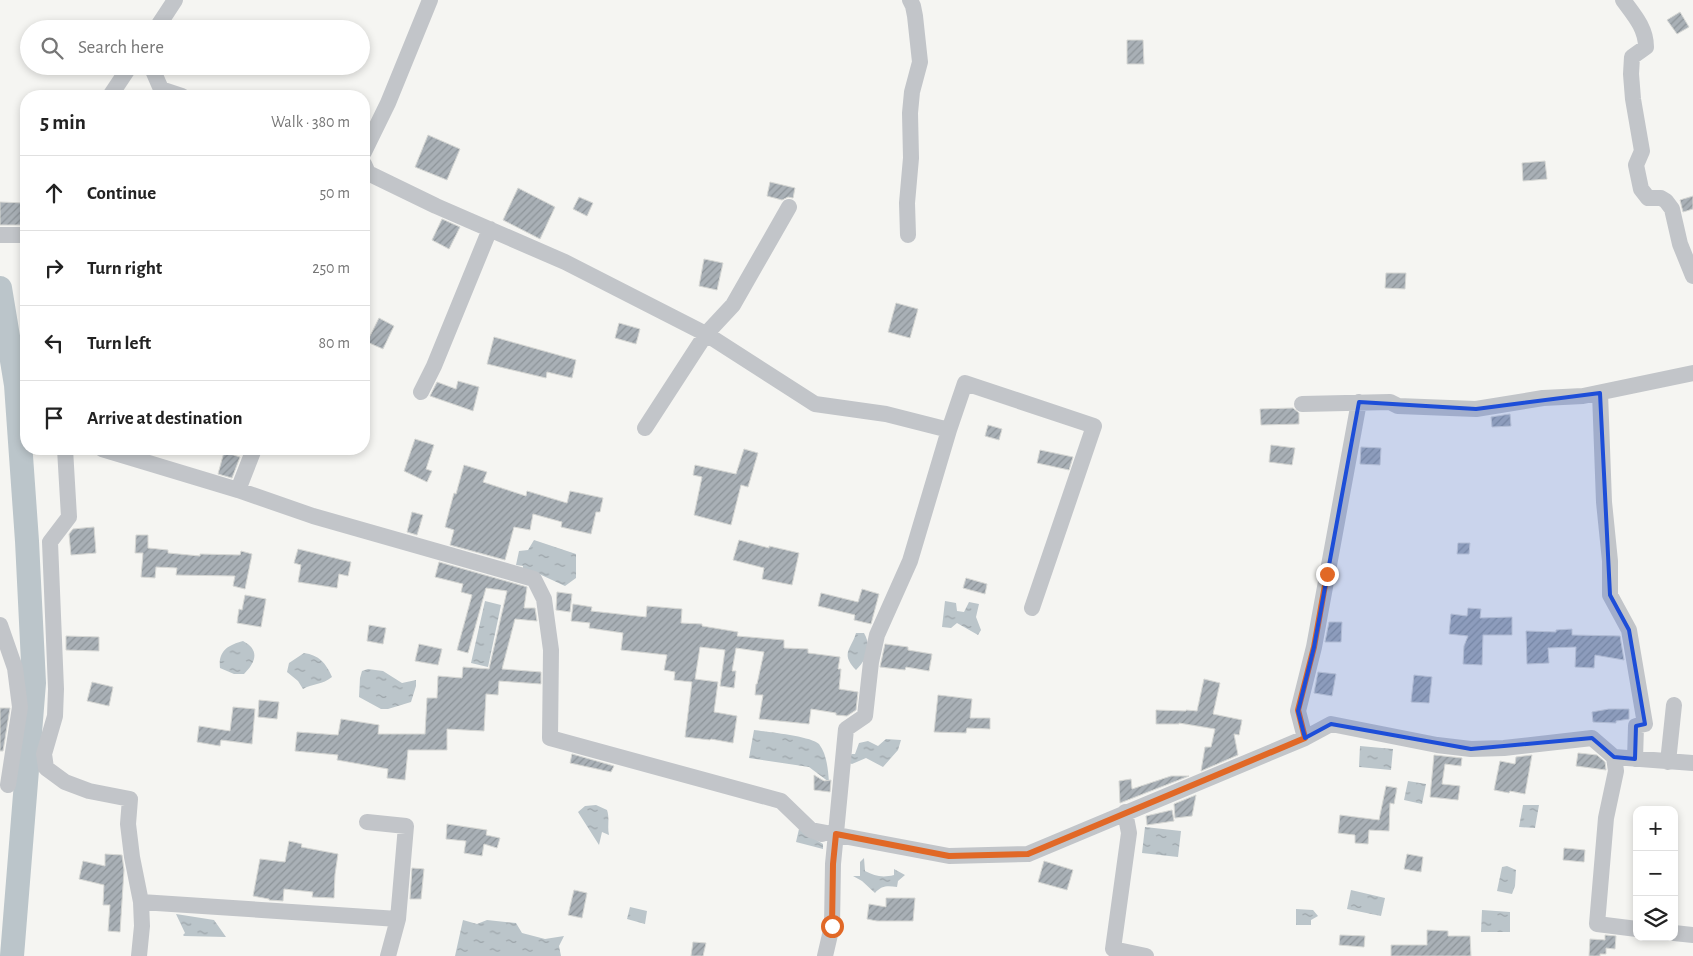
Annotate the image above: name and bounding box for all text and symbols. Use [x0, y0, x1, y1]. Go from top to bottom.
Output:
search box [20, 20, 370, 75]
icon: search [38, 34, 66, 62]
text: Search here [78, 38, 164, 57]
text: 5 min [40, 112, 86, 133]
text: Walk · 380 m [271, 114, 350, 130]
icon: ahead [40, 179, 68, 207]
text: Continue [87, 184, 156, 203]
text: 50 m [319, 185, 350, 201]
icon: right [40, 254, 68, 282]
text: Turn right [87, 259, 162, 278]
text: 250 m [312, 260, 350, 276]
icon: left [40, 329, 68, 357]
text: Turn left [87, 334, 151, 353]
text: 80 m [319, 335, 350, 351]
icon: arrive [40, 404, 68, 432]
text: Arrive at destination [87, 409, 243, 428]
route end [1316, 563, 1339, 586]
map controls [1633, 806, 1678, 941]
button: + [1633, 806, 1678, 851]
button: − [1633, 851, 1678, 896]
button: layers [1633, 896, 1678, 941]
route start [821, 915, 844, 938]

